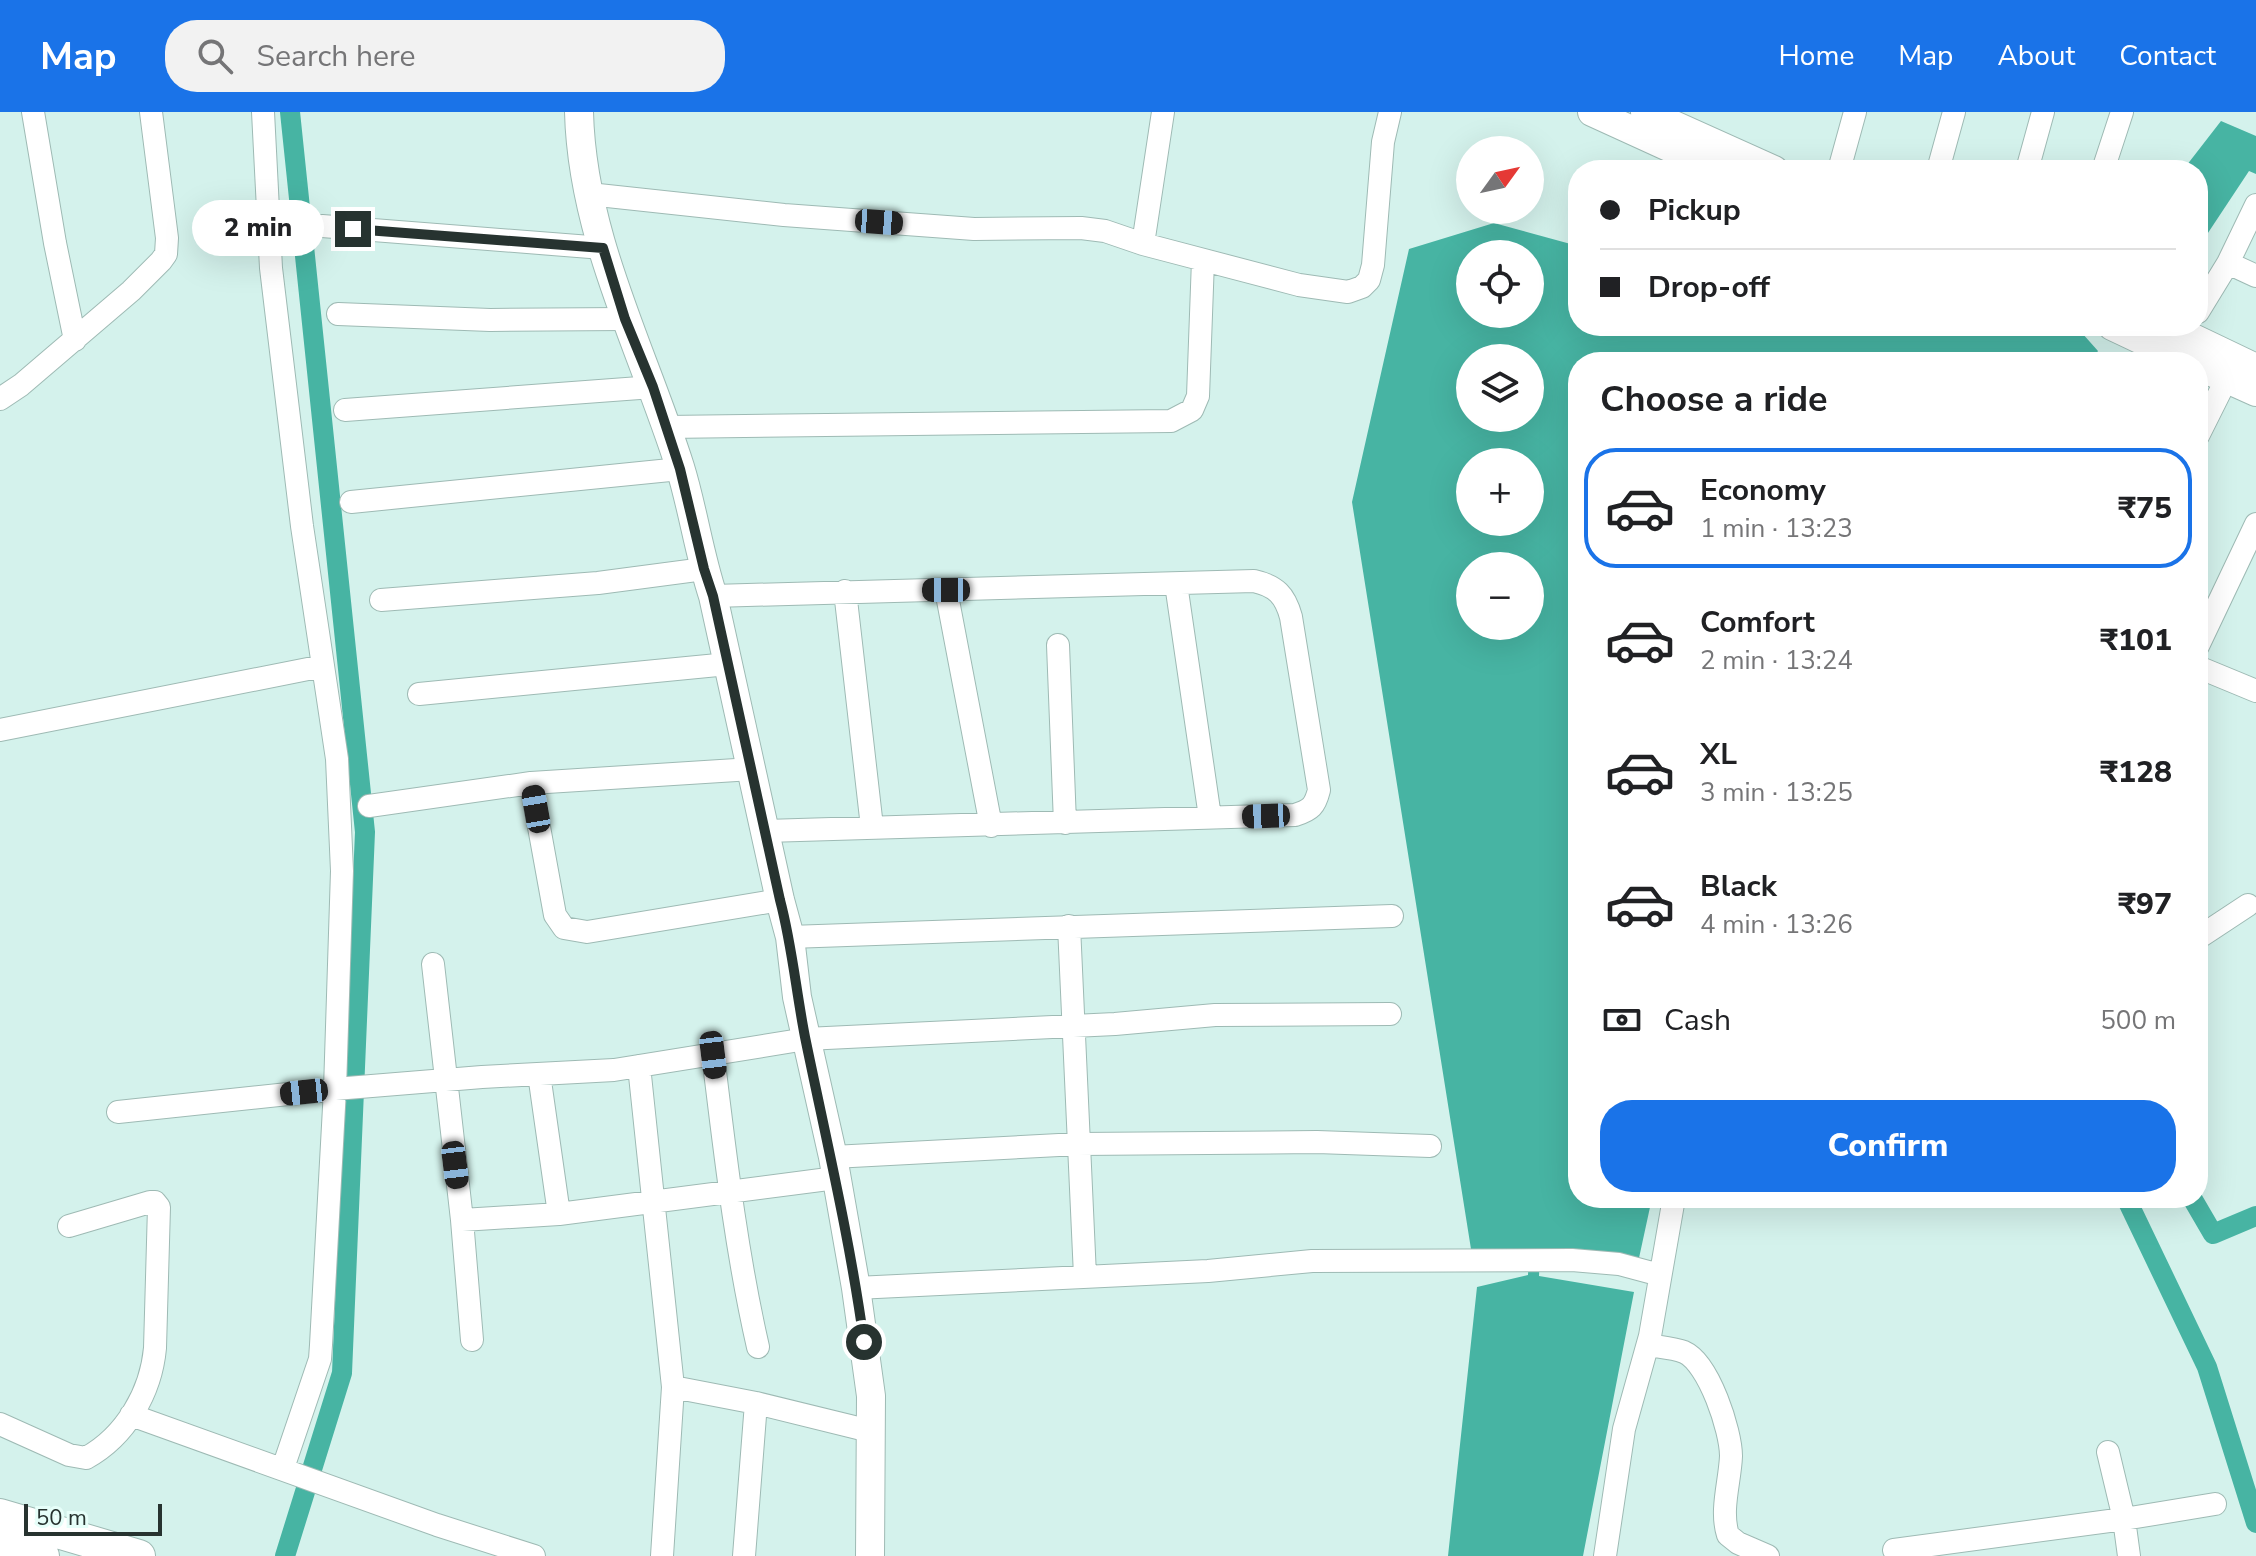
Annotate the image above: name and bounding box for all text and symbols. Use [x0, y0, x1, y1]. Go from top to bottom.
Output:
search box [165, 20, 725, 92]
text: Map [40, 31, 117, 82]
icon: search [193, 34, 237, 78]
text: Search here [257, 36, 416, 77]
text: Home [1779, 37, 1854, 75]
text: Map [1898, 37, 1953, 75]
text: About [1997, 37, 2075, 75]
text: Contact [2119, 37, 2216, 75]
north arrow [1456, 136, 1544, 224]
map controls [1456, 136, 1544, 640]
text: Pickup [1648, 190, 1741, 231]
callout: 2 min [193, 201, 325, 257]
car [854, 208, 904, 236]
text: 2 min [224, 210, 292, 245]
route end [335, 211, 371, 247]
button: locate [1456, 240, 1544, 328]
text: Drop-off [1648, 267, 1770, 308]
button: layers [1456, 344, 1544, 432]
text: Choose a ride [1600, 375, 1828, 424]
button: + [1456, 448, 1544, 536]
text: Economy [1700, 470, 1826, 511]
icon: car [1604, 472, 1676, 544]
text: ₹75 [2118, 488, 2172, 529]
text: 1 min · 13:23 [1700, 511, 1853, 546]
button: − [1456, 552, 1544, 640]
car [922, 578, 970, 602]
text: Comfort [1700, 602, 1815, 643]
icon: car [1604, 604, 1676, 676]
text: ₹101 [2100, 620, 2172, 661]
text: 2 min · 13:24 [1700, 643, 1853, 678]
text: XL [1700, 734, 1737, 775]
icon: car [1604, 736, 1676, 808]
text: ₹128 [2100, 752, 2172, 793]
text: 3 min · 13:25 [1700, 775, 1853, 810]
car [520, 783, 552, 835]
car [1242, 803, 1290, 829]
text: Black [1700, 866, 1777, 907]
icon: car [1604, 868, 1676, 940]
text: ₹97 [2118, 884, 2172, 925]
text: 4 min · 13:26 [1700, 907, 1853, 942]
icon: cash [1600, 998, 1644, 1042]
text: Cash [1664, 1000, 1731, 1041]
text: 500 m [2100, 1003, 2176, 1038]
car [698, 1030, 728, 1080]
car [279, 1078, 329, 1106]
button: Confirm [1600, 1100, 2176, 1192]
car [440, 1140, 470, 1190]
route start [846, 1324, 882, 1360]
scale bar [24, 1500, 162, 1536]
text: 50 m [36, 1503, 87, 1533]

